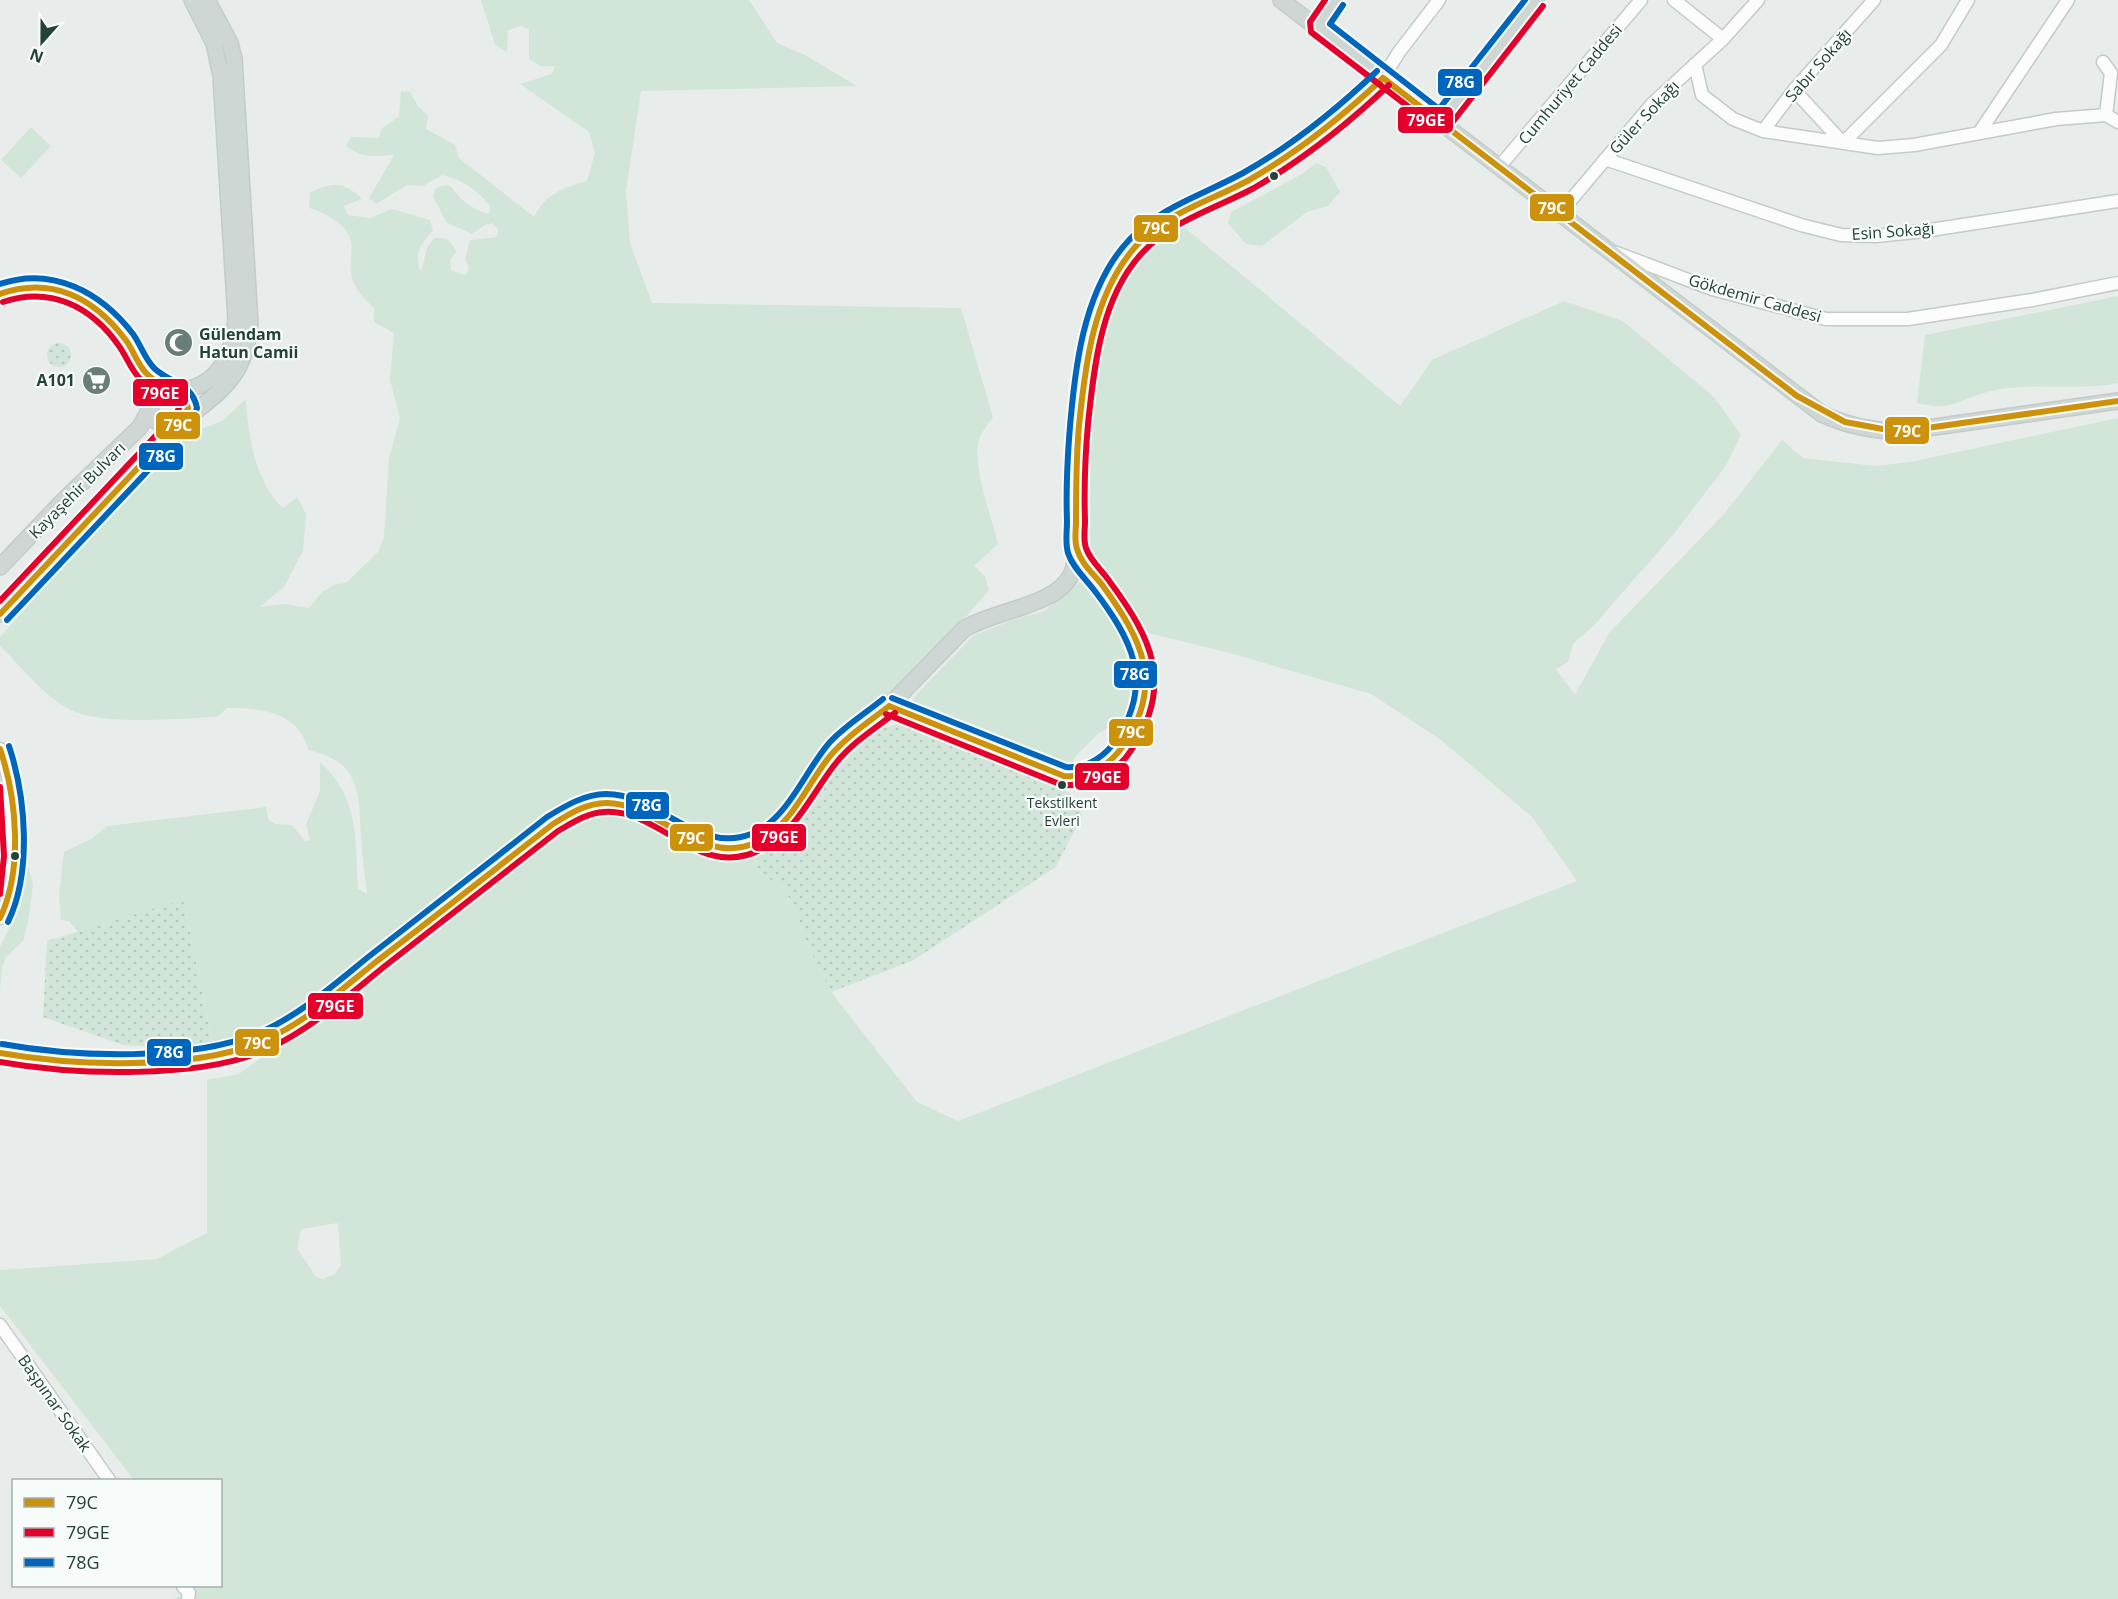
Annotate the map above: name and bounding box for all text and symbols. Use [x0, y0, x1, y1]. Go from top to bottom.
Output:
north arrow [12, 12, 72, 72]
street label: Cumhuriyet Caddesi [1513, 19, 1627, 149]
street label: Sabır Sokağı [1780, 24, 1856, 106]
text: N [27, 43, 47, 69]
line badge: 78G [1437, 68, 1483, 97]
text: 78G [1445, 71, 1475, 93]
street label: Güler Sokağı [1604, 75, 1684, 159]
line badge: 79GE [1397, 106, 1454, 134]
text: 79GE [1407, 109, 1445, 131]
unlabelled marker [1268, 170, 1280, 182]
line badge: 79C [1529, 193, 1575, 222]
text: 79C [1538, 197, 1566, 219]
line badge: 79C [1133, 214, 1179, 243]
text: 79C [1142, 217, 1170, 239]
street label: Esin Sokağı [1851, 217, 1935, 245]
street label: Gökdemir Caddesi [1686, 269, 1824, 327]
place label: Gülendam Hatun Camii [199, 323, 298, 363]
mosque icon: Gülendam Hatun Camii [162, 327, 194, 359]
supermarket icon: A101 [80, 364, 112, 396]
place label: A101 [37, 369, 75, 391]
line badge: 79GE [132, 378, 189, 407]
text: 79GE [141, 382, 179, 404]
line badge: 79C [155, 411, 201, 440]
text: 79C [164, 414, 192, 436]
line badge: 79C [1884, 416, 1930, 445]
text: 79C [1893, 420, 1921, 442]
street label: Kayaşehir Bulvarı [24, 437, 130, 543]
line badge: 78G [138, 442, 184, 471]
text: 78G [146, 445, 176, 467]
line badge: 78G [1113, 660, 1158, 689]
text: 78G [1120, 663, 1150, 685]
line badge: 79C [1108, 718, 1154, 747]
text: 79C [1117, 721, 1145, 743]
line badge: 79GE [1074, 762, 1130, 791]
text: 79GE [1083, 766, 1121, 788]
marker: Tekstilkent Evleri [1056, 779, 1068, 791]
line badge: 78G [625, 791, 670, 820]
place label: Tekstilkent Evleri [1027, 793, 1097, 830]
text: 78G [632, 794, 662, 816]
line badge: 79C [669, 823, 714, 852]
line badge: 79GE [751, 823, 807, 852]
text: 79GE [760, 826, 798, 848]
text: 79C [677, 827, 705, 849]
unlabelled marker [9, 850, 21, 862]
line badge: 79GE [307, 992, 364, 1020]
text: 79GE [316, 995, 354, 1017]
line badge: 79C [234, 1028, 280, 1057]
text: 79C [243, 1032, 271, 1054]
line badge: 78G [146, 1038, 192, 1067]
text: 78G [154, 1041, 184, 1063]
street label: Başpınar Sokak [13, 1350, 97, 1457]
legend [12, 1479, 222, 1587]
text: 79C [66, 1490, 98, 1514]
text: 79GE [66, 1520, 110, 1544]
text: 78G [66, 1550, 100, 1574]

